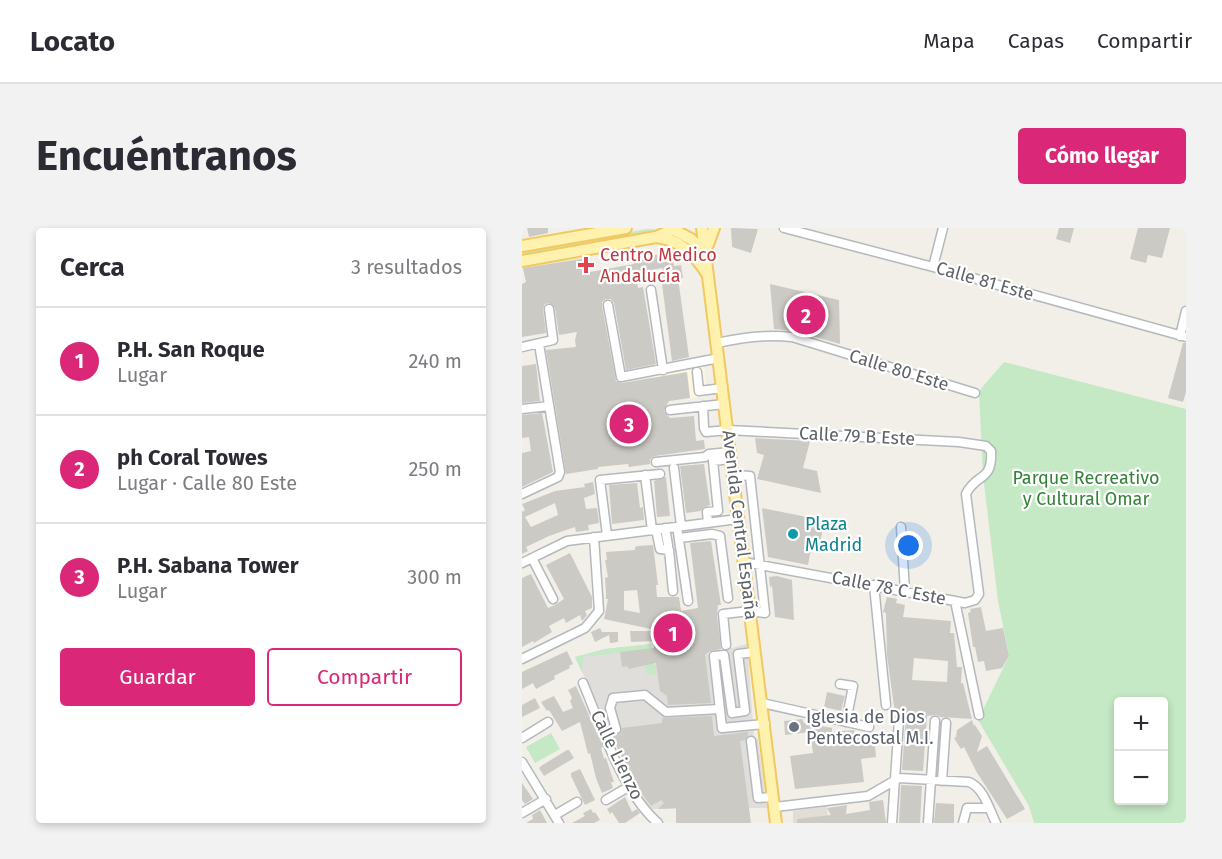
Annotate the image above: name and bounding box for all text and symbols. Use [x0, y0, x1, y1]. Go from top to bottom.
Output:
text: Locato [30, 25, 115, 58]
text: Mapa [923, 28, 975, 54]
text: Capas [1008, 28, 1064, 54]
text: Compartir [1097, 28, 1192, 54]
button: Cómo llegar [1018, 128, 1186, 184]
text: Encuéntranos [36, 131, 297, 181]
place label: Centro Medico Andalucía [600, 244, 717, 287]
text: Cerca [60, 252, 125, 283]
text: 3 resultados [351, 255, 462, 279]
marker: Centro Medico Andalucía [577, 256, 595, 274]
street label: Calle 81 Este [934, 257, 1036, 305]
pin: 2 [786, 292, 826, 338]
text: P.H. San Roque [117, 336, 265, 363]
street label: Calle 80 Este [846, 344, 952, 396]
text: 1 [75, 349, 84, 373]
text: 240 m [408, 349, 462, 373]
text: Lugar [117, 363, 167, 387]
pin: 3 [610, 402, 648, 446]
street label: Calle 79 B Este [798, 422, 916, 450]
street label: Avenida Central España [717, 429, 763, 621]
text: ph Coral Towes [117, 444, 268, 471]
text: 2 [74, 457, 85, 481]
text: 250 m [408, 457, 462, 481]
park label: Parque Recreativo y Cultural Omar [1012, 467, 1160, 510]
text: Lugar · Calle 80 Este [117, 471, 297, 495]
place label: Plaza Madrid [805, 513, 862, 556]
marker: Plaza Madrid [786, 527, 800, 541]
your location [894, 531, 923, 560]
text: P.H. Sabana Tower [117, 552, 299, 579]
text: 3 [74, 565, 85, 589]
text: 300 m [407, 565, 462, 589]
street label: Calle 78 C Este [830, 566, 948, 610]
text: Lugar [117, 579, 167, 603]
pin: 1 [654, 610, 692, 656]
button: Guardar [60, 648, 255, 706]
button: Compartir [267, 648, 462, 706]
map controls [1114, 697, 1168, 805]
button: + [1114, 697, 1168, 751]
street label: Calle Lienzo [586, 706, 648, 804]
place label: Iglesia de Dios Pentecostal M.I. [806, 706, 933, 749]
marker: Iglesia de Dios Pentecostal M.I. [787, 720, 801, 734]
button: − [1114, 751, 1168, 805]

